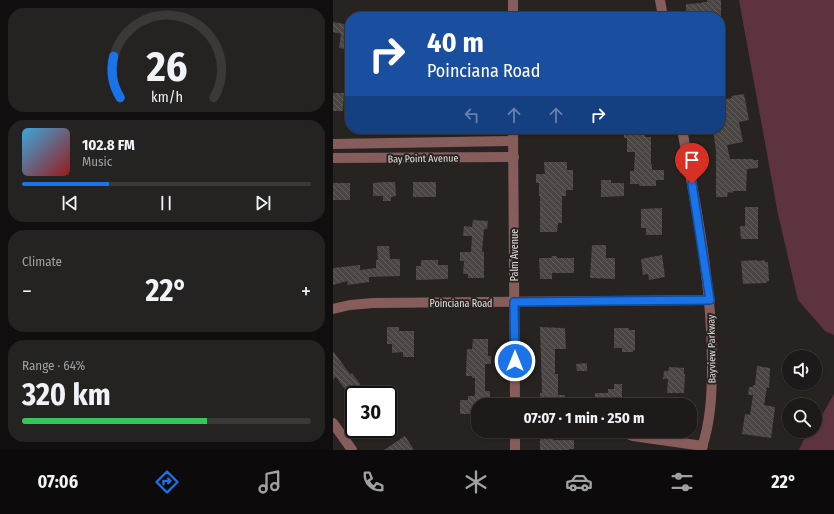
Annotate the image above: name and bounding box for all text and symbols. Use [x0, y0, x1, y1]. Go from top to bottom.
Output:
text: 40 m [427, 26, 484, 59]
icon: right [361, 28, 413, 80]
text: 26 [145, 42, 187, 92]
text: Poinciana Road [427, 60, 540, 82]
text: km/h [151, 89, 182, 106]
icon: left [461, 104, 483, 126]
icon: ahead [503, 104, 525, 126]
icon: ahead [545, 104, 567, 126]
icon: right [587, 104, 609, 126]
text: 102.8 FM [82, 136, 135, 154]
pin [675, 143, 709, 184]
icon: arrive [681, 149, 703, 171]
street label: Bay Point Avenue [388, 152, 459, 166]
text: Music [82, 154, 112, 169]
icon: previous [59, 192, 81, 214]
icon: pause [155, 192, 177, 214]
icon: next [252, 192, 274, 214]
street label: Palm Avenue [509, 229, 521, 281]
text: Climate [22, 254, 62, 269]
text: 22° [146, 273, 187, 309]
text: − [22, 278, 32, 305]
text: + [301, 278, 311, 305]
street label: Poinciana Road [430, 298, 492, 310]
street label: Bayview Parkway [705, 314, 719, 384]
position arrow [494, 340, 536, 382]
map controls [782, 350, 822, 438]
button: sound [782, 350, 822, 390]
text: Range · 64% [22, 358, 85, 373]
text: 320 km [22, 377, 111, 413]
speed limit sign: 30 [345, 386, 397, 438]
button: search [782, 398, 822, 438]
text: 07:07 · 1 min · 250 m [523, 409, 645, 427]
icon: directions [153, 468, 181, 496]
icon: music [256, 468, 284, 496]
icon: phone [359, 468, 387, 496]
icon: climate [462, 468, 490, 496]
icon: car [565, 468, 593, 496]
icon: filters [668, 468, 696, 496]
text: 07:06 [38, 471, 78, 493]
text: 22° [771, 471, 796, 493]

